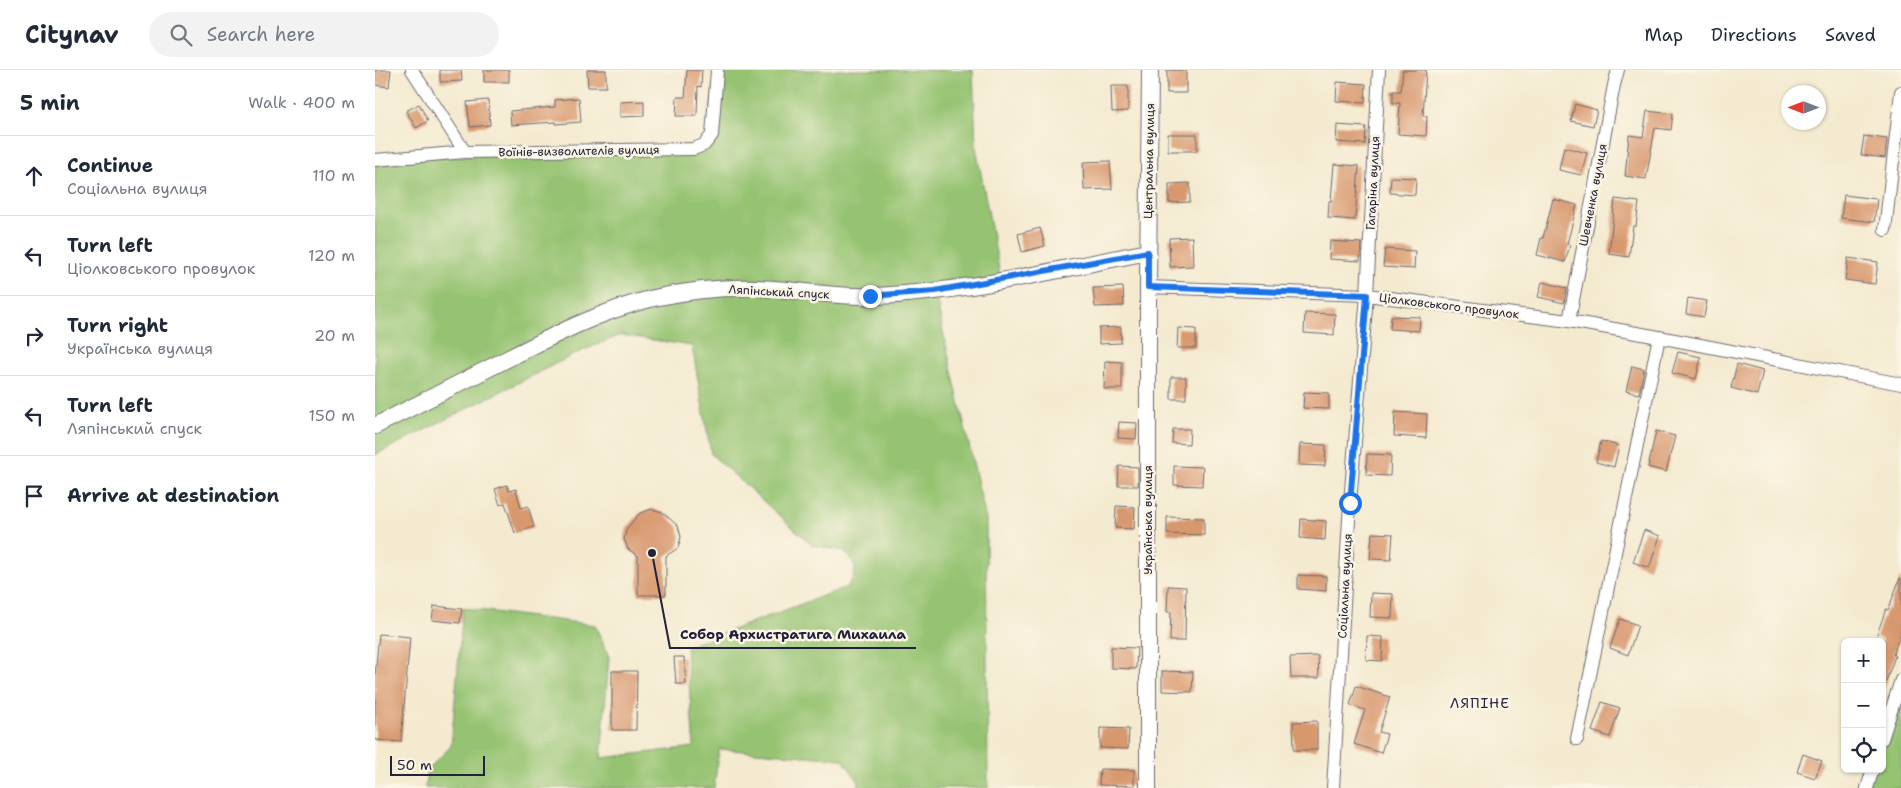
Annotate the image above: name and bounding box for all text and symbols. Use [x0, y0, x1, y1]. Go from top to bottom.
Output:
search box [149, 12, 499, 57]
text: Citynav [25, 19, 119, 51]
icon: search [167, 21, 195, 49]
text: Search here [207, 22, 315, 47]
text: Map [1645, 23, 1683, 47]
text: Directions [1711, 23, 1797, 47]
text: Saved [1825, 23, 1876, 47]
north arrow [1781, 85, 1826, 130]
text: 5 min [20, 89, 80, 117]
text: Walk · 400 m [248, 92, 355, 113]
street label: Центральна вулиця [1140, 103, 1158, 219]
street label: Гагаріна вулиця [1363, 136, 1383, 230]
street label: Воїнів-визволителів вулиця [498, 142, 660, 160]
street label: Шевченка вулиця [1575, 142, 1611, 248]
text: Continue [67, 153, 153, 178]
icon: ahead [20, 162, 48, 190]
text: 110 m [312, 165, 355, 186]
text: Соціальна вулиця [67, 178, 208, 199]
text: Turn left [67, 233, 153, 258]
icon: left [20, 242, 48, 270]
text: 120 m [308, 245, 355, 266]
text: Ціолковського провулок [67, 258, 255, 279]
street label: Ляпінський спуск [728, 281, 831, 303]
route end [859, 285, 882, 308]
street label: Ціолковського провулок [1378, 289, 1521, 323]
text: Turn right [67, 313, 168, 338]
icon: right [20, 322, 48, 350]
text: 20 m [314, 325, 355, 346]
text: Українська вулиця [67, 338, 213, 359]
text: Turn left [67, 393, 153, 418]
icon: left [20, 402, 48, 430]
text: 150 m [308, 405, 355, 426]
text: Ляпінський спуск [67, 418, 202, 439]
street label: Українська вулиця [1140, 465, 1156, 575]
icon: arrive [20, 482, 48, 510]
text: Arrive at destination [67, 483, 279, 508]
route start [1339, 492, 1362, 515]
street label: Соціальна вулиця [1334, 533, 1356, 639]
callout: Собор Архистратига Михаила [670, 619, 916, 648]
text: Собор Архистратига Михаила [680, 625, 907, 643]
map controls [1841, 638, 1886, 773]
button: + [1841, 638, 1886, 683]
button: − [1841, 683, 1886, 728]
district label: ЛЯПІНЕ [1450, 694, 1510, 712]
button: locate [1841, 728, 1886, 773]
scale bar [390, 753, 485, 776]
text: 50 m [397, 756, 432, 774]

